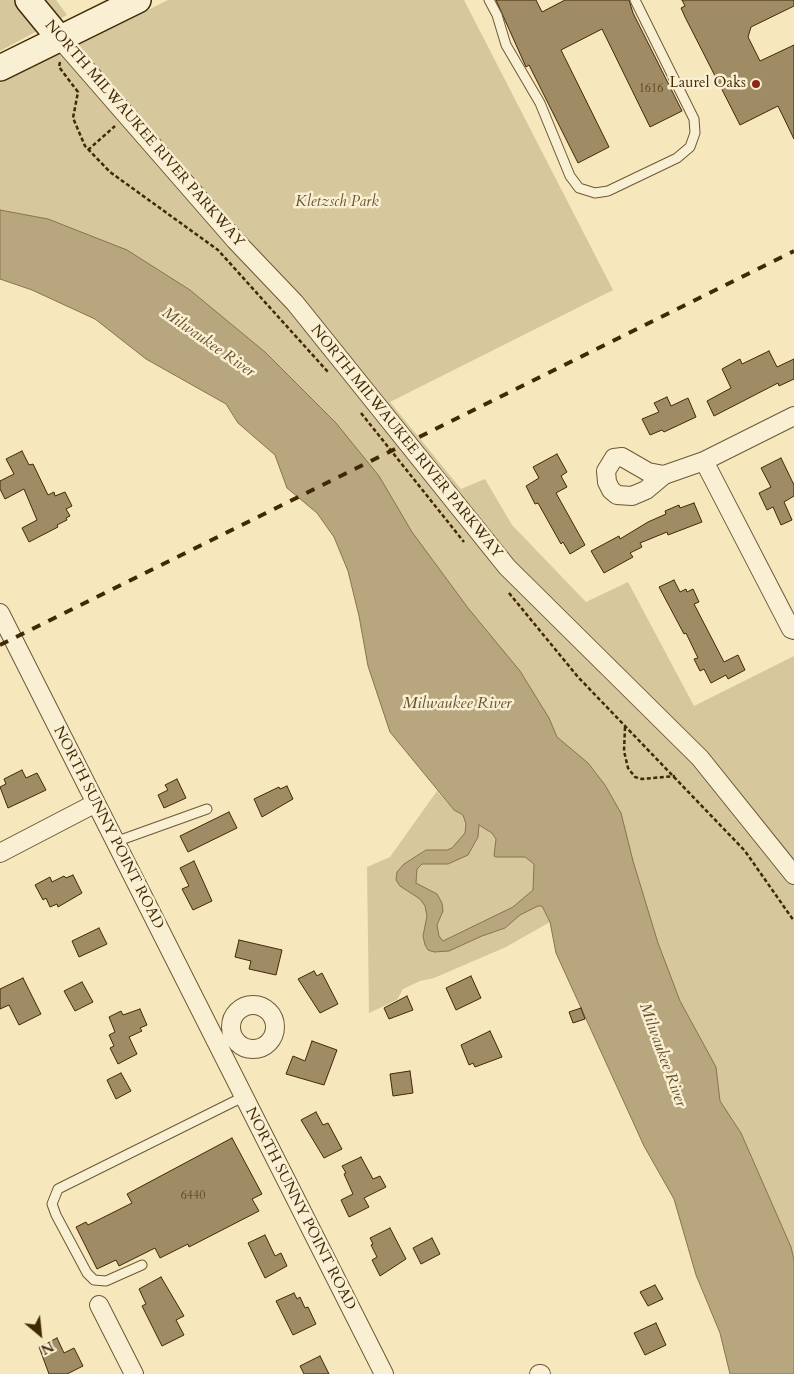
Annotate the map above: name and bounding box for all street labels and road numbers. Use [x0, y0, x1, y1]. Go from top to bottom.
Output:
street label: NORTH MILWAUKEE RIVER PARKWAY [40, 17, 248, 251]
street label: NORTH MILWAUKEE RIVER PARKWAY [306, 322, 506, 562]
street label: NORTH SUNNY POINT ROAD [49, 724, 167, 932]
street label: NORTH SUNNY POINT ROAD [241, 1105, 359, 1313]

